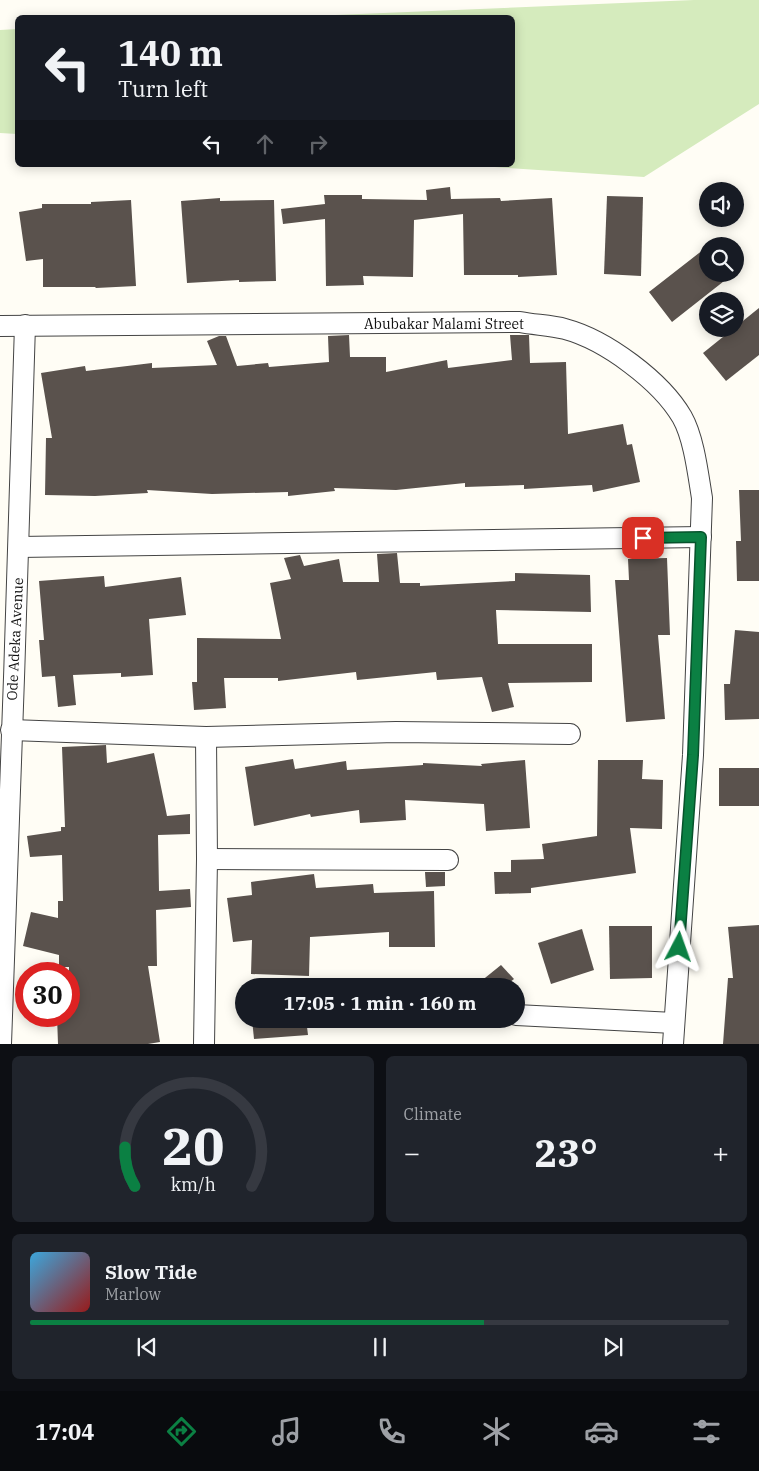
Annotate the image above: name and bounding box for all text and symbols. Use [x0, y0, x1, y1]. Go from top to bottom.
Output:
text: 140 m [118, 30, 223, 76]
icon: left [35, 35, 100, 100]
text: Turn left [118, 74, 208, 103]
icon: left [198, 130, 226, 158]
icon: ahead [251, 130, 279, 158]
icon: right [304, 130, 332, 158]
map controls [699, 182, 744, 337]
button: sound [699, 182, 744, 227]
button: search [699, 237, 744, 282]
button: layers [699, 292, 744, 337]
street label: Abubakar Malami Street [364, 315, 524, 333]
pin [622, 517, 664, 559]
icon: arrive [629, 524, 657, 552]
street label: Ode Adeka Avenue [3, 577, 27, 701]
position arrow [652, 920, 704, 972]
speed limit sign: 30 [15, 962, 80, 1027]
text: 17:05 · 1 min · 160 m [284, 991, 476, 1015]
text: Climate [404, 1104, 462, 1124]
text: 20 [162, 1112, 224, 1179]
text: 23° [535, 1128, 598, 1177]
text: − [404, 1134, 420, 1171]
text: + [712, 1134, 729, 1171]
text: km/h [170, 1173, 215, 1196]
text: Slow Tide [105, 1260, 197, 1284]
text: Marlow [105, 1284, 161, 1304]
icon: previous [133, 1333, 161, 1361]
icon: pause [366, 1333, 394, 1361]
icon: next [599, 1333, 627, 1361]
icon: directions [164, 1414, 199, 1449]
icon: music [269, 1414, 304, 1449]
icon: phone [374, 1414, 409, 1449]
icon: climate [479, 1414, 514, 1449]
icon: car [584, 1414, 619, 1449]
icon: filters [689, 1414, 724, 1449]
text: 17:04 [35, 1417, 94, 1446]

